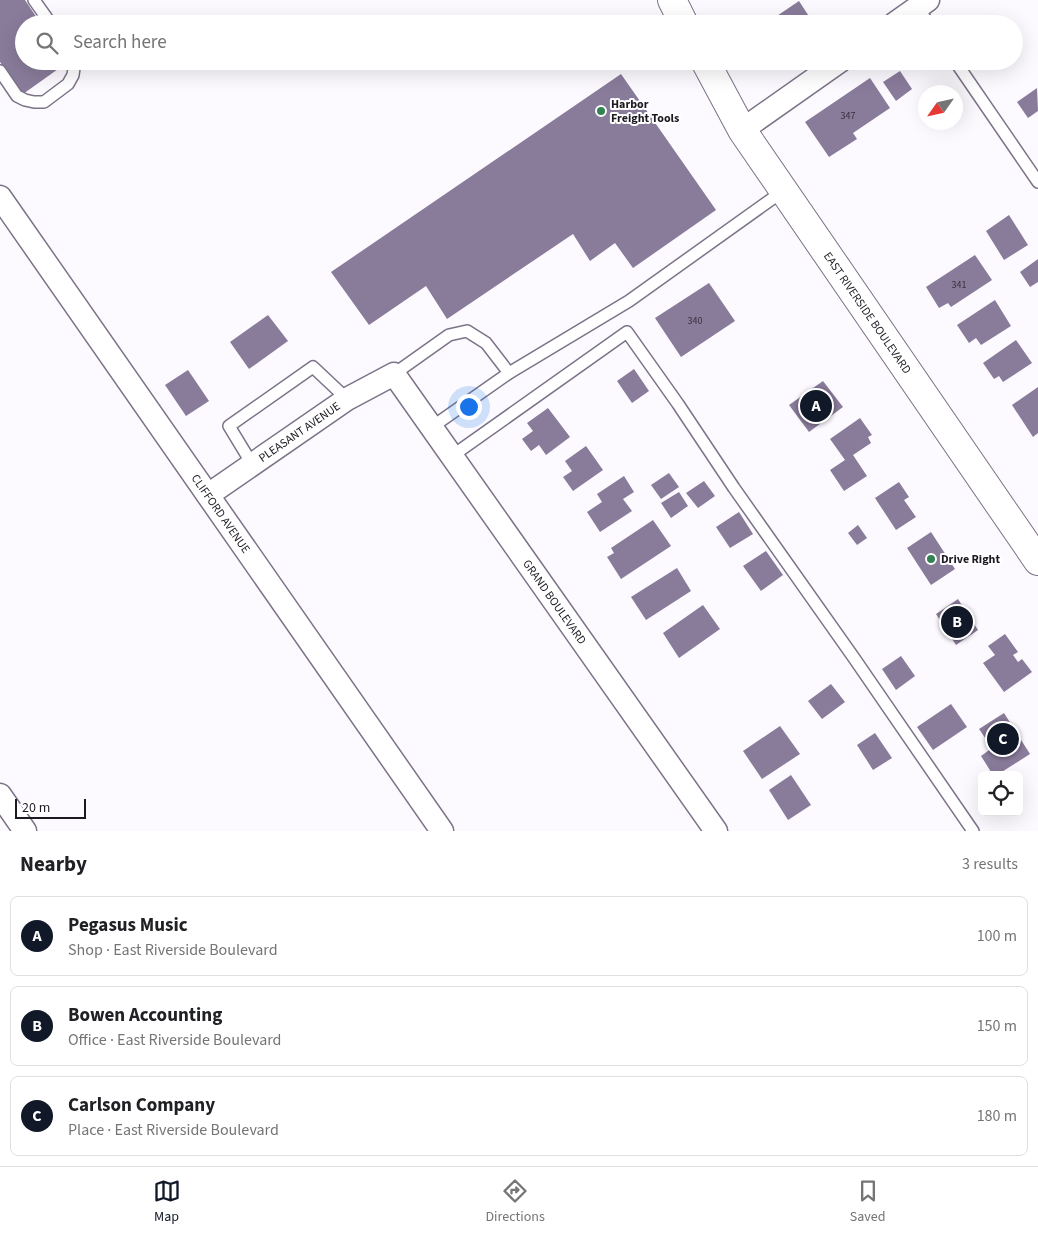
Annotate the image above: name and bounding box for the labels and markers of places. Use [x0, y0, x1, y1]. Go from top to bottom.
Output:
place label: Harbor Freight Tools [611, 96, 679, 127]
marker: Harbor Freight Tools [595, 105, 607, 117]
pin: A [800, 387, 832, 425]
place label: Drive Right [941, 551, 1000, 568]
marker: Drive Right [925, 553, 937, 565]
pin: B [941, 603, 973, 641]
pin: C [987, 720, 1019, 758]

